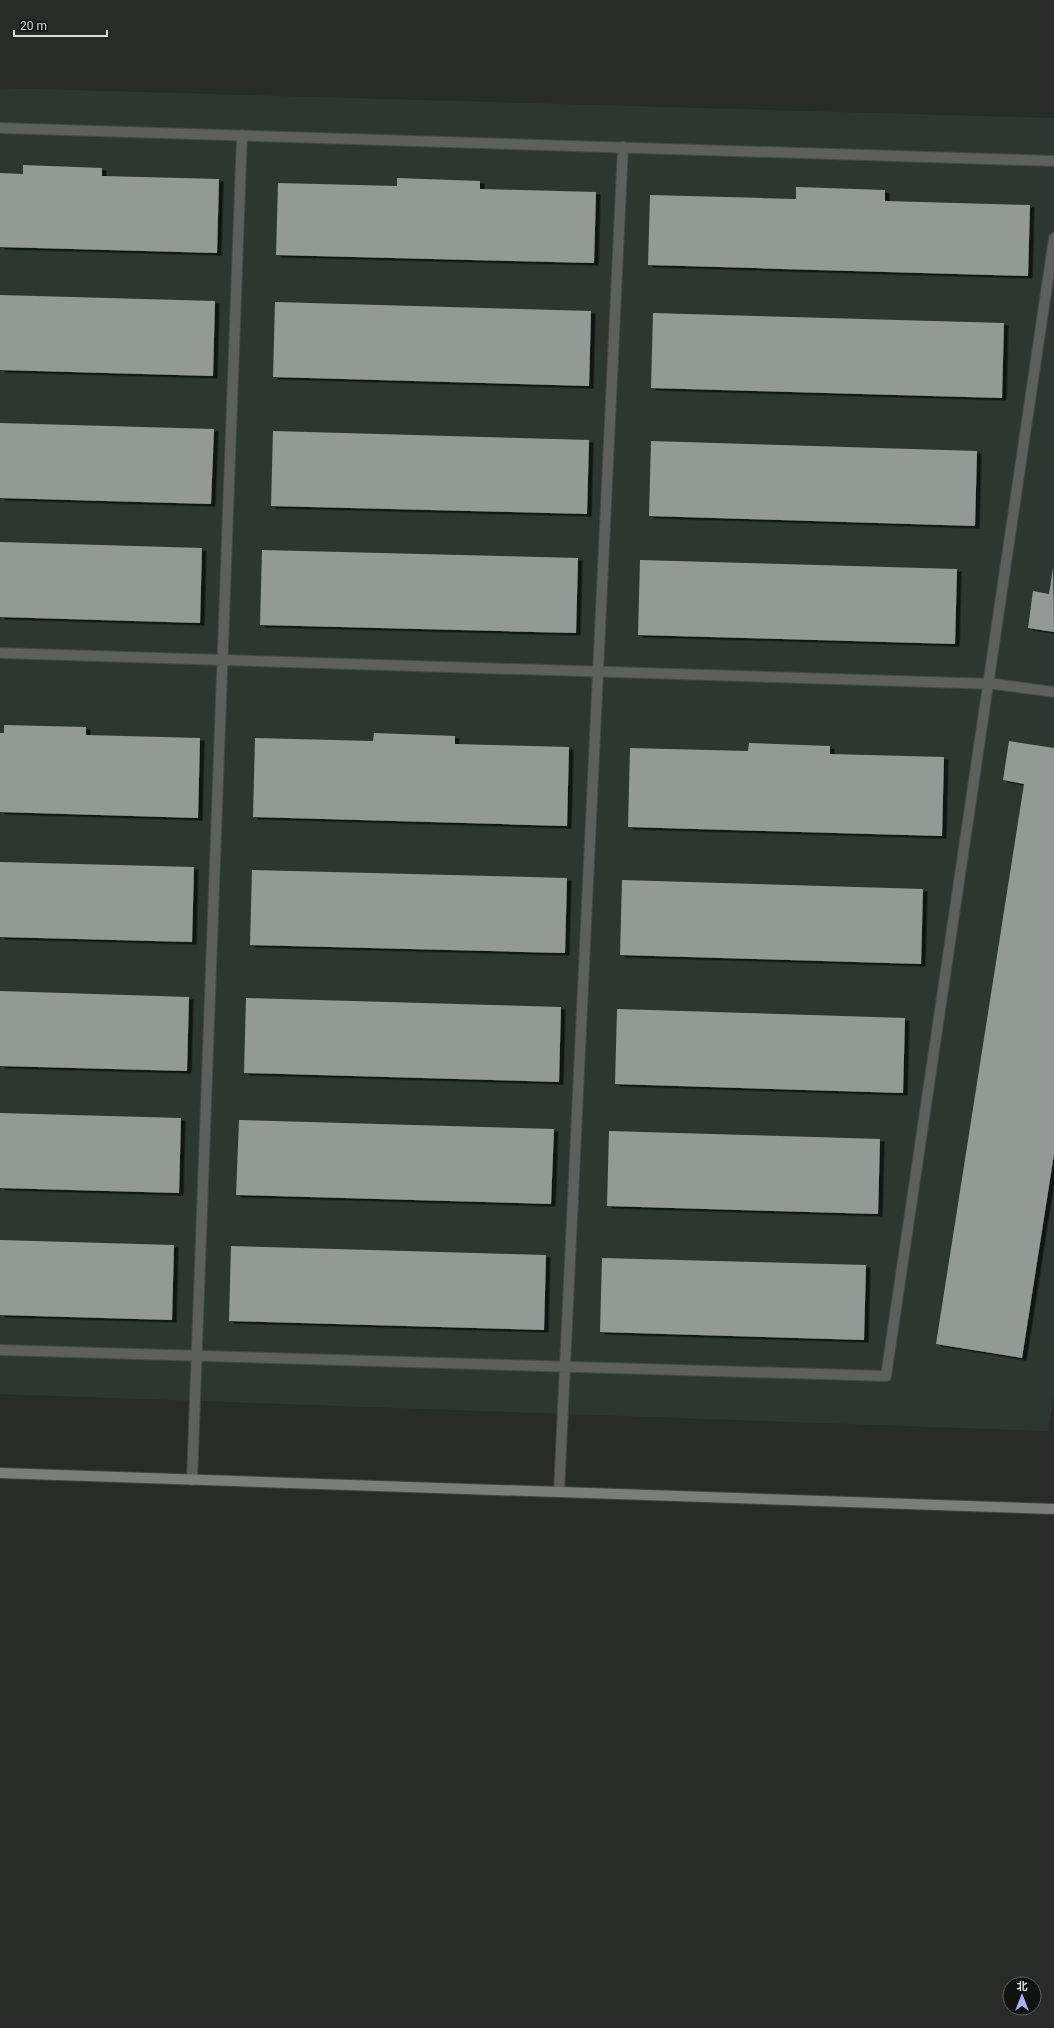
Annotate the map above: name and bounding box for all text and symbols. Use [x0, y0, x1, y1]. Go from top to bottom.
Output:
scale bar [14, 12, 107, 38]
text: 20 m [20, 19, 47, 33]
north arrow [1002, 1976, 1042, 2016]
text: 北 [1017, 1980, 1028, 1993]

